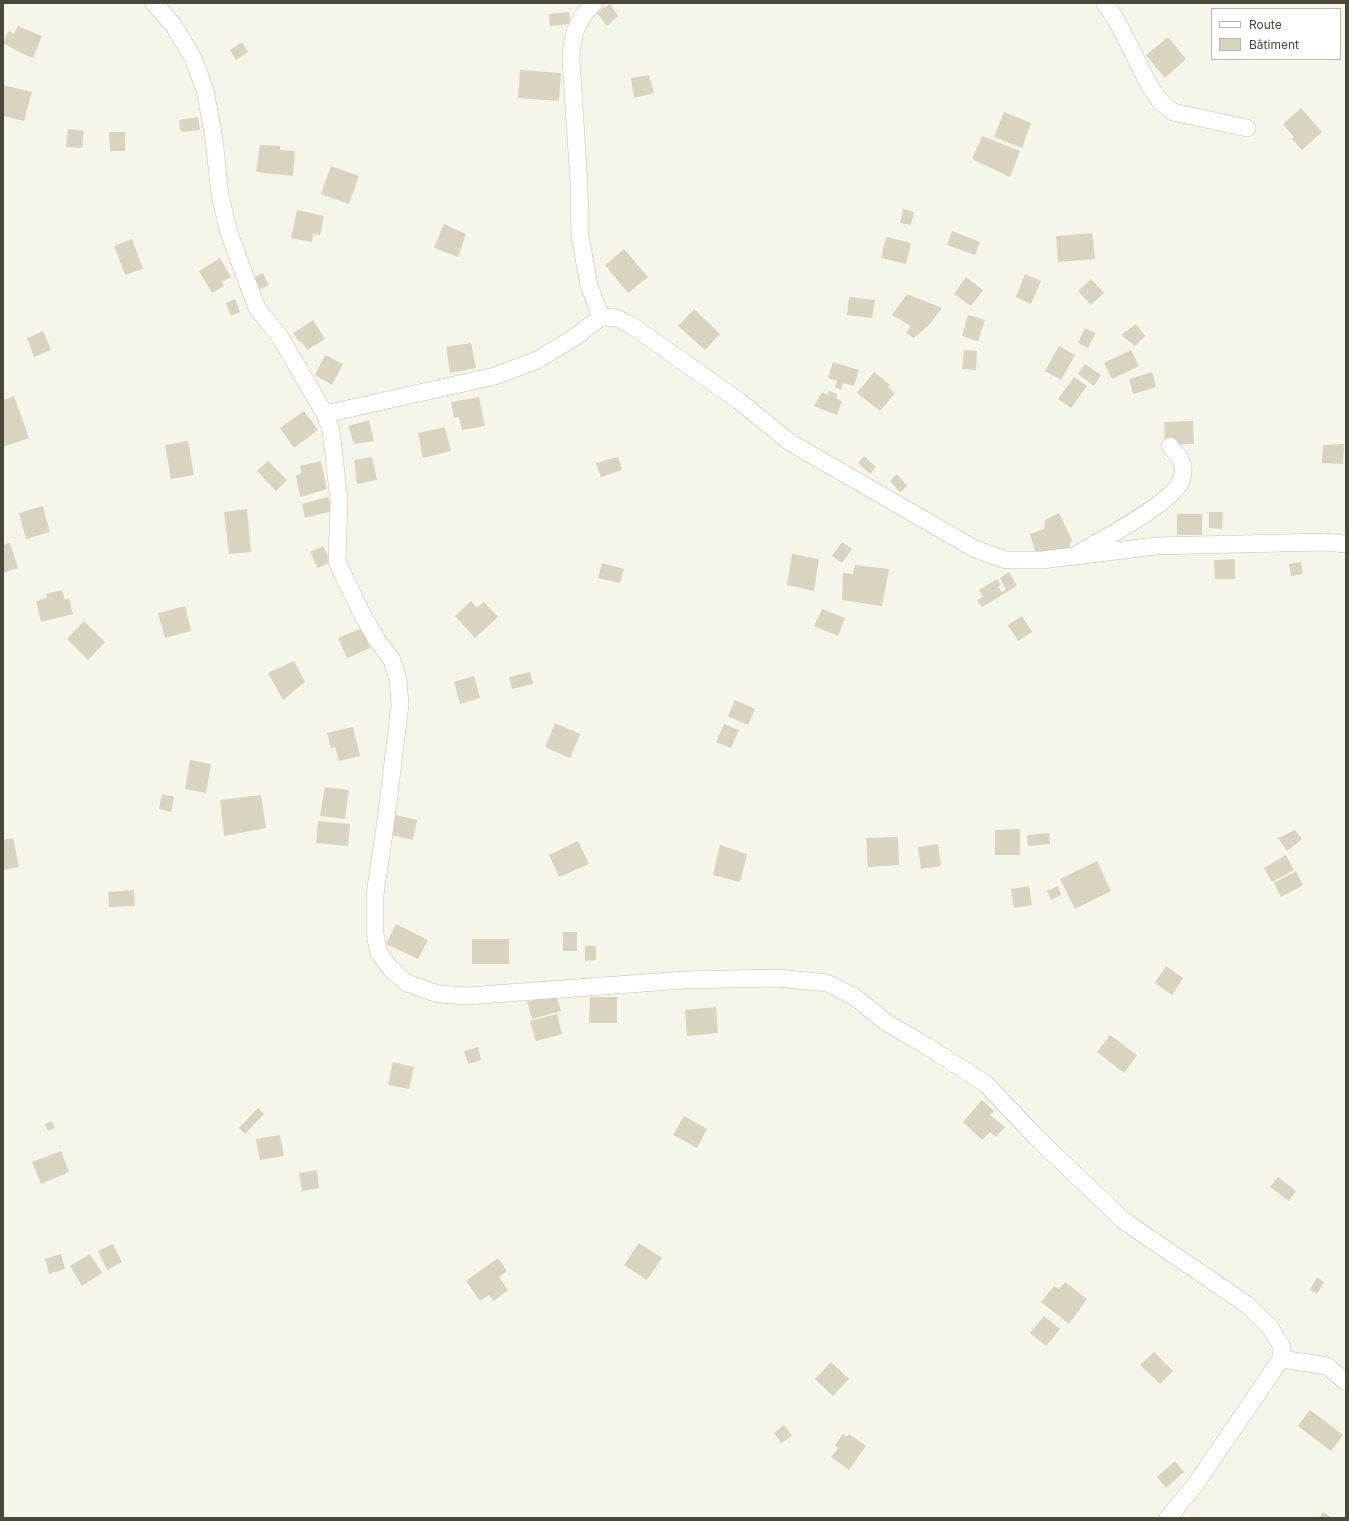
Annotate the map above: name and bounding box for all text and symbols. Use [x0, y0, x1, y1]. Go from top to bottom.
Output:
legend [1211, 8, 1341, 60]
text: Route [1249, 17, 1282, 32]
text: Bâtiment [1249, 37, 1299, 52]

